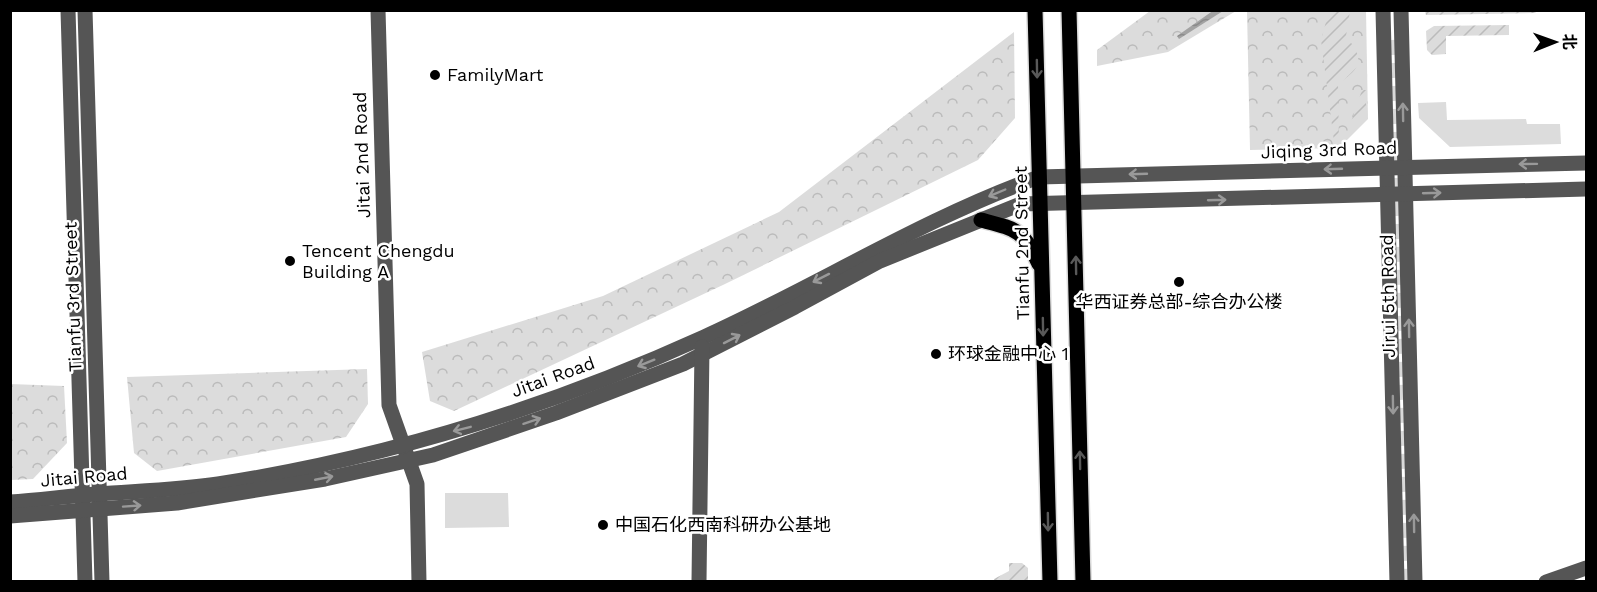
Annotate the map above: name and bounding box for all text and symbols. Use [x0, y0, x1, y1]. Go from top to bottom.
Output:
north arrow [1525, 12, 1585, 72]
text: 北 [1560, 34, 1579, 50]
one-way arrow [1031, 58, 1042, 78]
place label: FamilyMart [447, 64, 544, 85]
marker: FamilyMart [428, 68, 442, 82]
street label: Jitai 2nd Road [349, 91, 374, 219]
one-way arrow [1397, 103, 1409, 123]
street label: Jiqing 3rd Road [1260, 137, 1398, 162]
one-way arrow [1519, 159, 1539, 170]
one-way arrow [1324, 163, 1344, 175]
street label: Tianfu 2nd Street [1010, 165, 1033, 320]
one-way arrow [1129, 169, 1149, 180]
one-way arrow [988, 188, 1006, 199]
one-way arrow [1422, 188, 1442, 199]
one-way arrow [1206, 194, 1226, 205]
street label: Tianfu 3rd Street [59, 221, 86, 372]
street label: Jirui 5th Road [1376, 234, 1399, 358]
place label: Tencent Chengdu Building A [302, 240, 455, 282]
marker: Tencent Chengdu Building A [283, 254, 297, 268]
one-way arrow [1070, 256, 1081, 276]
one-way arrow [813, 273, 831, 284]
marker: 华西证券总部-综合办公楼 [1172, 275, 1186, 289]
place label: 华西证券总部-综合办公楼 [1075, 291, 1283, 312]
one-way arrow [1037, 316, 1049, 336]
one-way arrow [1403, 319, 1414, 339]
one-way arrow [723, 333, 740, 345]
place label: 环球金融中心 1 [948, 343, 1069, 364]
marker: 环球金融中心 1 [929, 347, 943, 361]
street label: Jitai Road [508, 352, 598, 401]
one-way arrow [637, 358, 655, 369]
one-way arrow [1387, 394, 1399, 414]
one-way arrow [523, 415, 541, 426]
one-way arrow [453, 423, 472, 435]
one-way arrow [1075, 451, 1086, 471]
street label: Jitai Road [39, 462, 128, 491]
one-way arrow [314, 472, 334, 483]
one-way arrow [121, 500, 141, 511]
one-way arrow [1042, 511, 1054, 531]
place label: 中国石化西南科研办公基地 [615, 514, 831, 535]
one-way arrow [1408, 514, 1419, 534]
marker: 中国石化西南科研办公基地 [596, 518, 610, 532]

